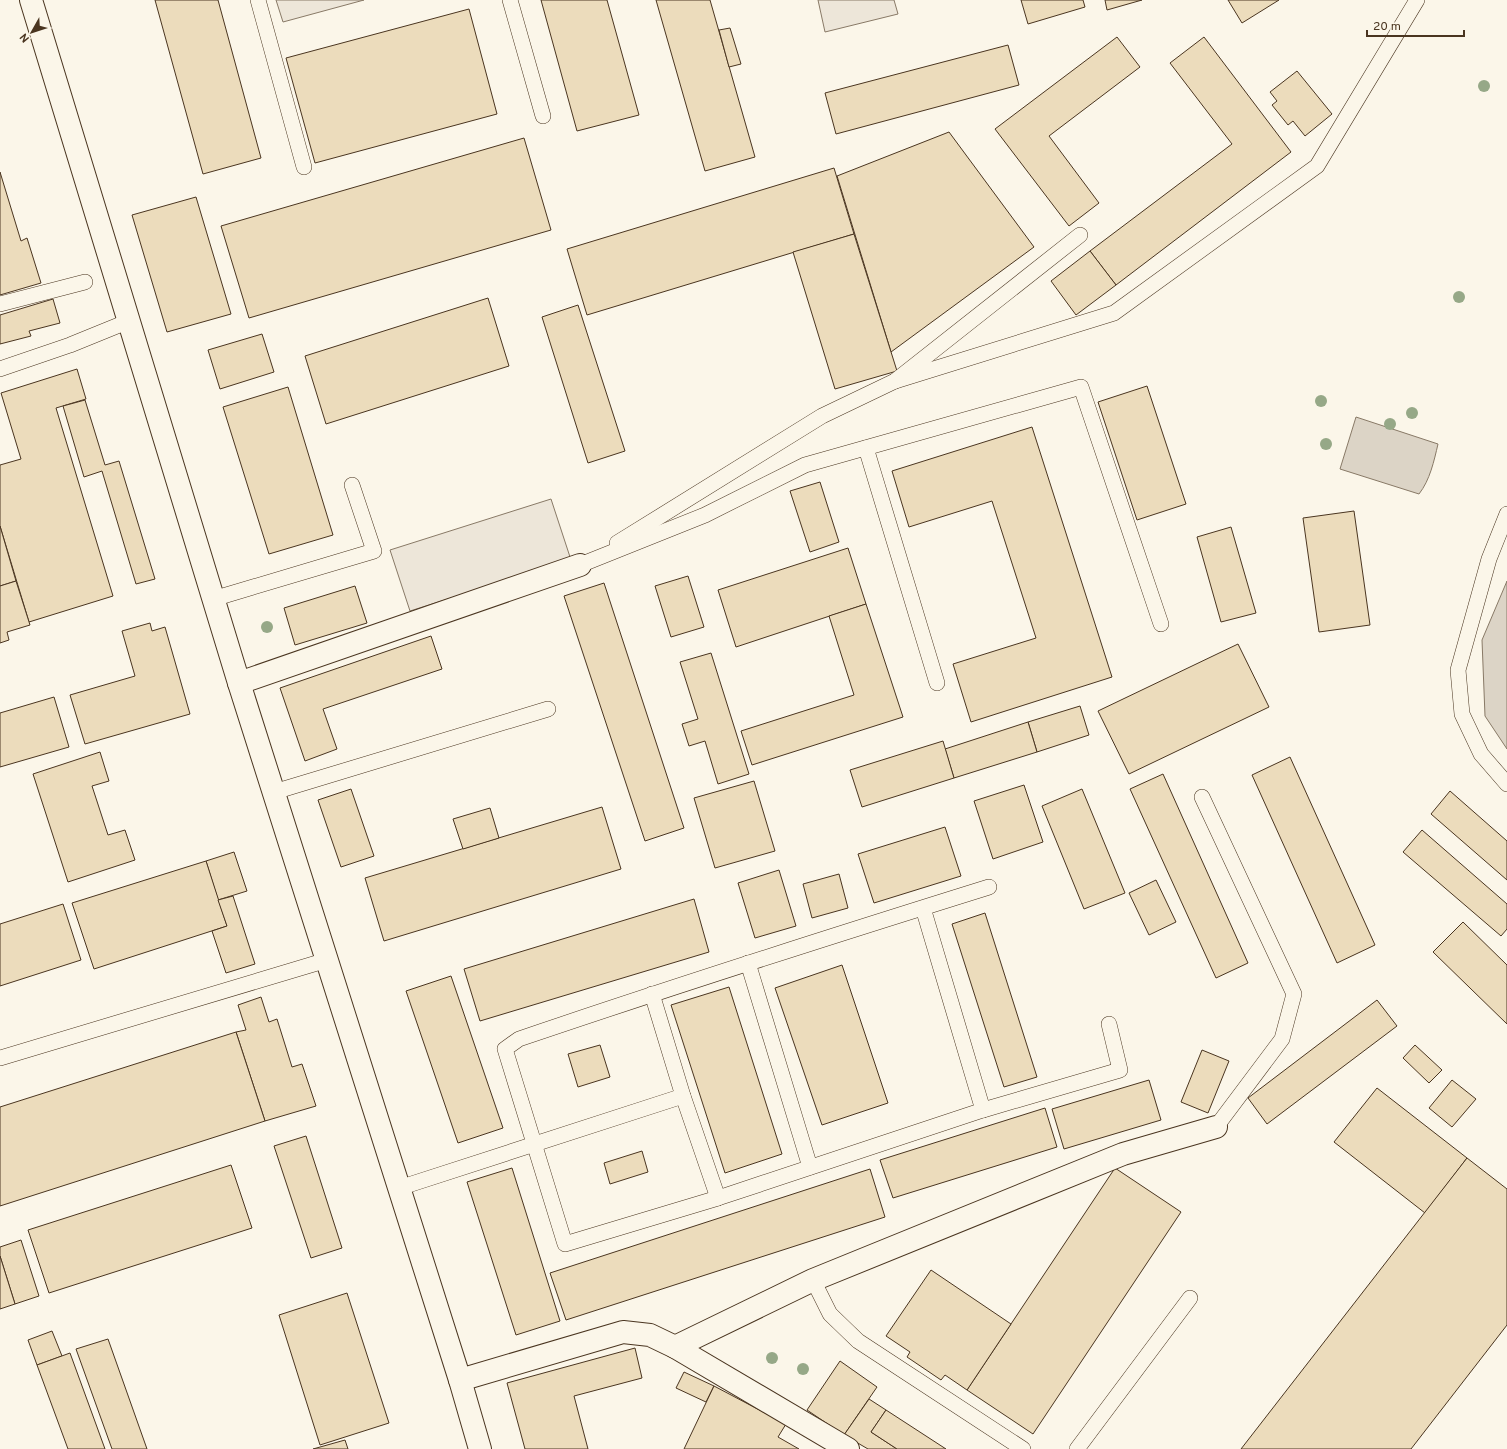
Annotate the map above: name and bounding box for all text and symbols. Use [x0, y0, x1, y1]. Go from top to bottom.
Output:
north arrow [12, 12, 52, 52]
scale bar [1367, 12, 1464, 38]
text: 20 m [1373, 19, 1401, 35]
text: N [17, 30, 33, 45]

